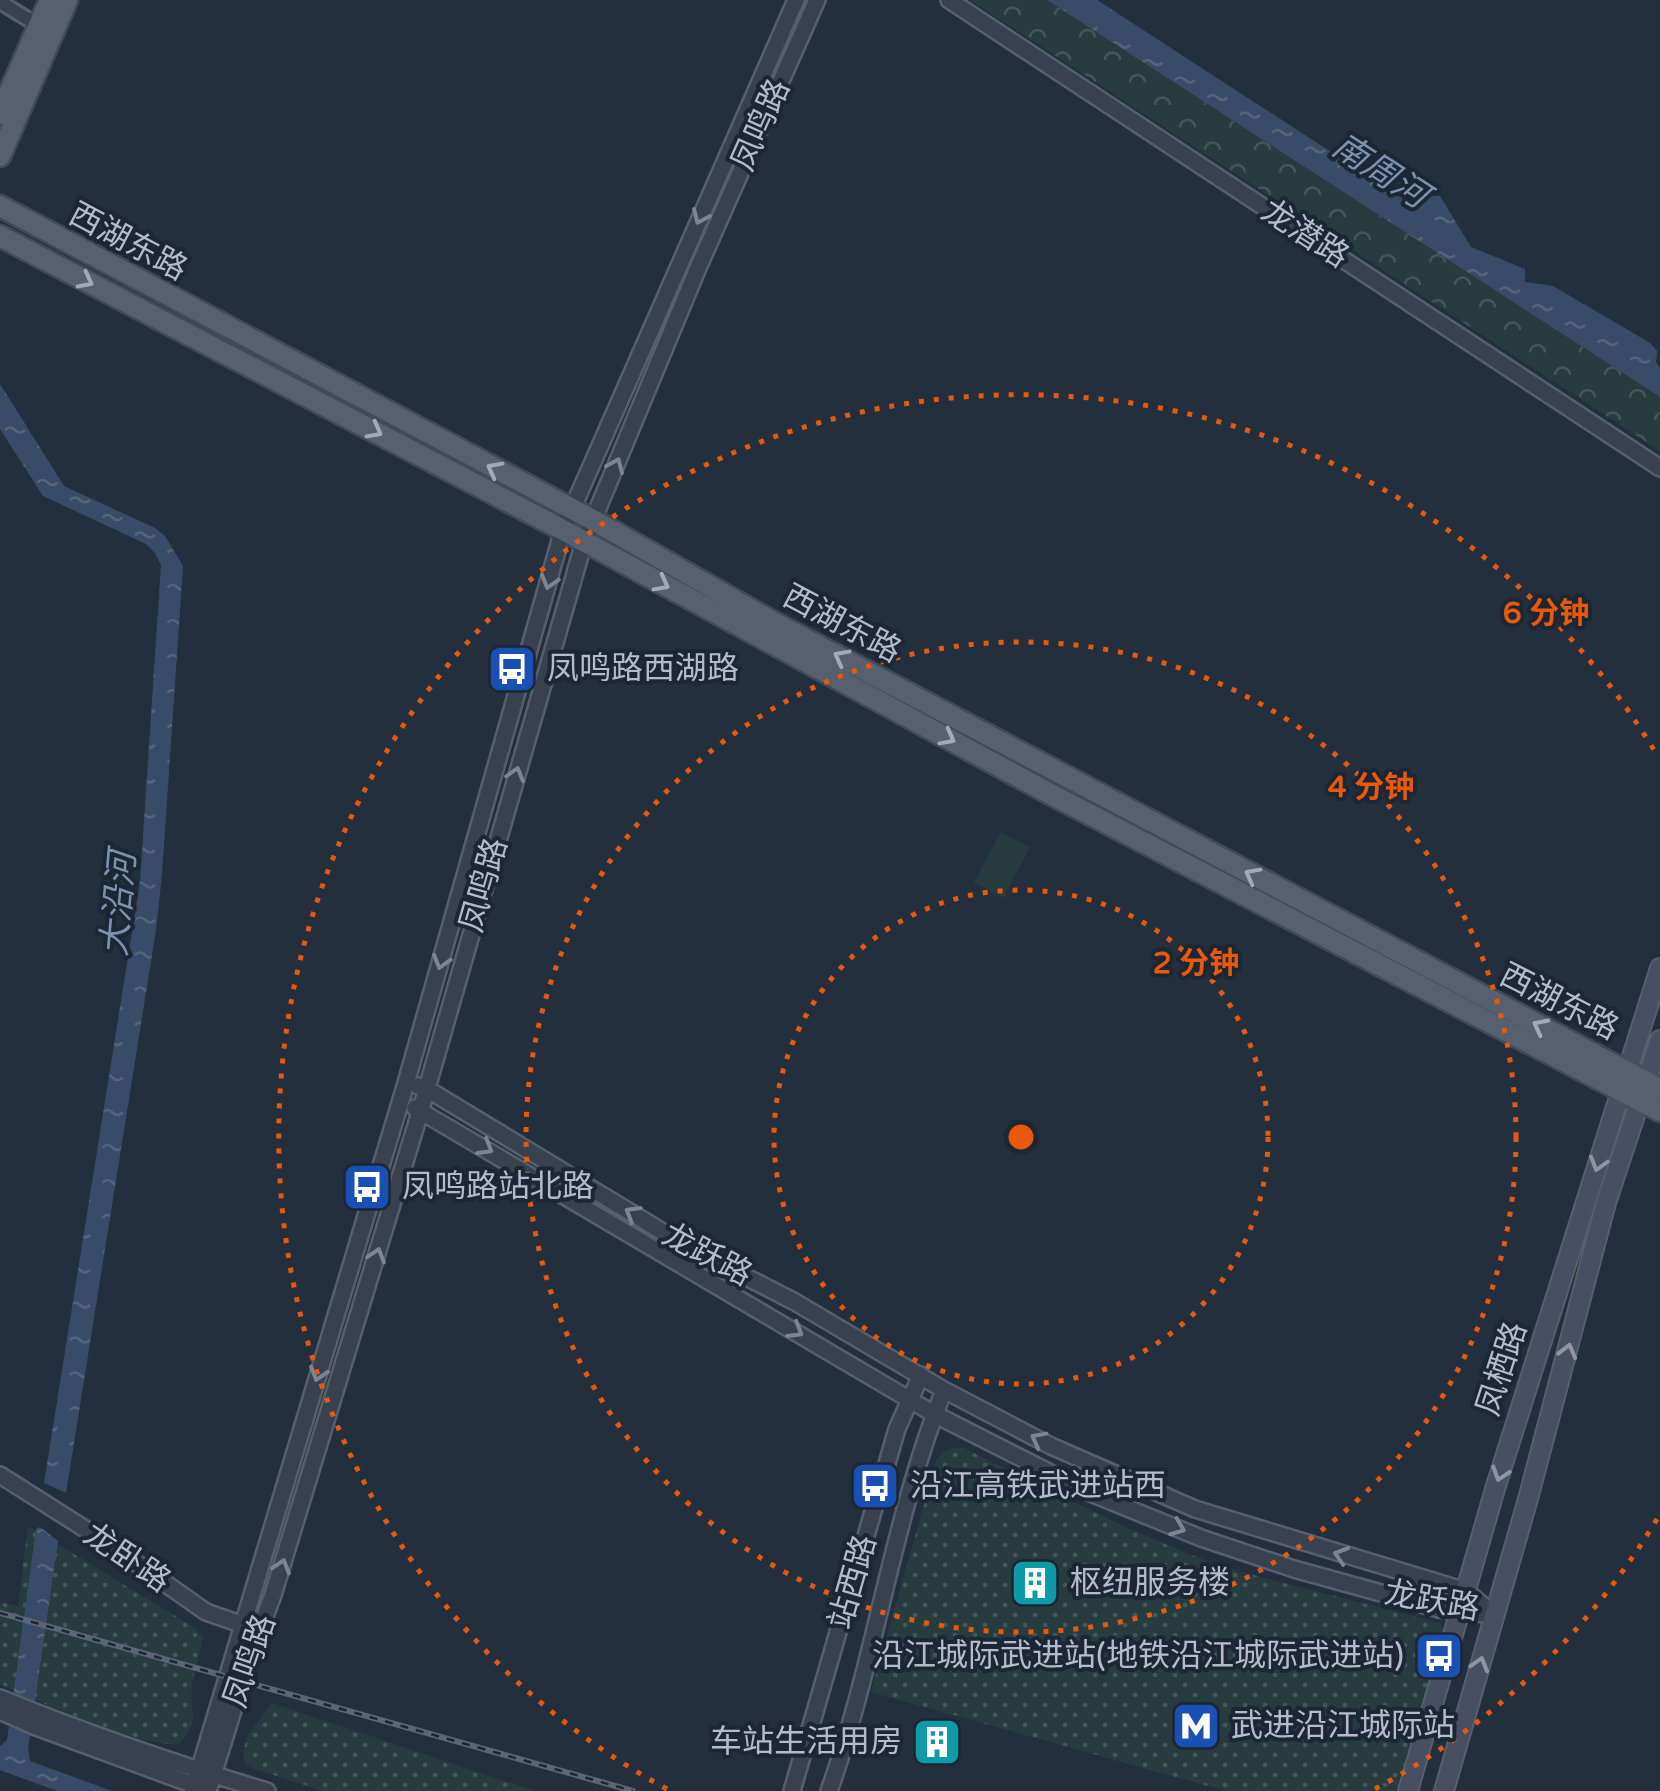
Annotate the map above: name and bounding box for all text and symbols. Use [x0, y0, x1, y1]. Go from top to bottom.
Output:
street label: 凤鸣路 [724, 73, 798, 177]
water label: 南周河 [1325, 125, 1440, 220]
street label: 龙潜路 [1254, 192, 1356, 276]
street label: 西湖东路 [63, 195, 193, 289]
one-way arrow [692, 207, 712, 225]
one-way arrow [76, 269, 94, 288]
one-way arrow [364, 419, 382, 438]
one-way arrow [604, 458, 624, 475]
one-way arrow [486, 461, 504, 481]
one-way arrow [651, 571, 669, 591]
one-way arrow [540, 573, 561, 590]
street label: 西湖东路 [777, 577, 907, 671]
text: 6 分钟 [1503, 595, 1589, 632]
bus stop icon: 凤鸣路西湖路 [486, 643, 538, 695]
place label: 凤鸣路西湖路 [547, 650, 739, 688]
one-way arrow [833, 650, 851, 670]
one-way arrow [937, 726, 955, 745]
one-way arrow [504, 767, 525, 784]
text: 4 分钟 [1328, 769, 1414, 806]
street label: 凤鸣路 [453, 834, 515, 936]
water label: 大沿河 [94, 844, 145, 958]
one-way arrow [1244, 868, 1262, 887]
text: 2 分钟 [1153, 945, 1239, 982]
one-way arrow [432, 953, 453, 970]
street label: 西湖东路 [1493, 956, 1625, 1048]
one-way arrow [1532, 1019, 1550, 1038]
centre of rings [1003, 1119, 1039, 1155]
one-way arrow [476, 1136, 494, 1155]
one-way arrow [1588, 1155, 1609, 1172]
bus stop icon: 凤鸣路站北路 [341, 1161, 393, 1213]
place label: 凤鸣路站北路 [402, 1168, 594, 1206]
one-way arrow [625, 1206, 643, 1225]
street label: 龙跃路 [656, 1216, 758, 1294]
one-way arrow [365, 1247, 386, 1264]
street label: 凤栖路 [1469, 1317, 1535, 1421]
one-way arrow [785, 1319, 803, 1338]
one-way arrow [1556, 1343, 1577, 1360]
one-way arrow [309, 1365, 330, 1382]
one-way arrow [1030, 1432, 1048, 1451]
bus stop icon: 沿江高铁武进站西 [849, 1460, 901, 1512]
one-way arrow [1491, 1464, 1511, 1481]
place label: 沿江高铁武进站西 [910, 1467, 1166, 1505]
street label: 龙卧路 [77, 1515, 177, 1601]
one-way arrow [1168, 1517, 1185, 1537]
street label: 站西路 [822, 1531, 884, 1633]
one-way arrow [1333, 1546, 1350, 1567]
building icon: 枢纽服务楼 [1009, 1557, 1061, 1609]
one-way arrow [270, 1558, 291, 1575]
place label: 枢纽服务楼 [1070, 1564, 1230, 1602]
street label: 龙跃路 [1381, 1574, 1483, 1628]
street label: 凤鸣路 [216, 1609, 284, 1713]
bus stop icon: 沿江城际武进站(地铁沿江城际武进站) [1413, 1630, 1465, 1682]
place label: 沿江城际武进站(地铁沿江城际武进站) [872, 1637, 1404, 1675]
one-way arrow [1468, 1656, 1489, 1673]
metro station icon: 武进沿江城际站 [1170, 1700, 1222, 1752]
place label: 武进沿江城际站 [1231, 1707, 1455, 1745]
building icon: 车站生活用房 [911, 1716, 963, 1768]
place label: 车站生活用房 [710, 1723, 902, 1761]

